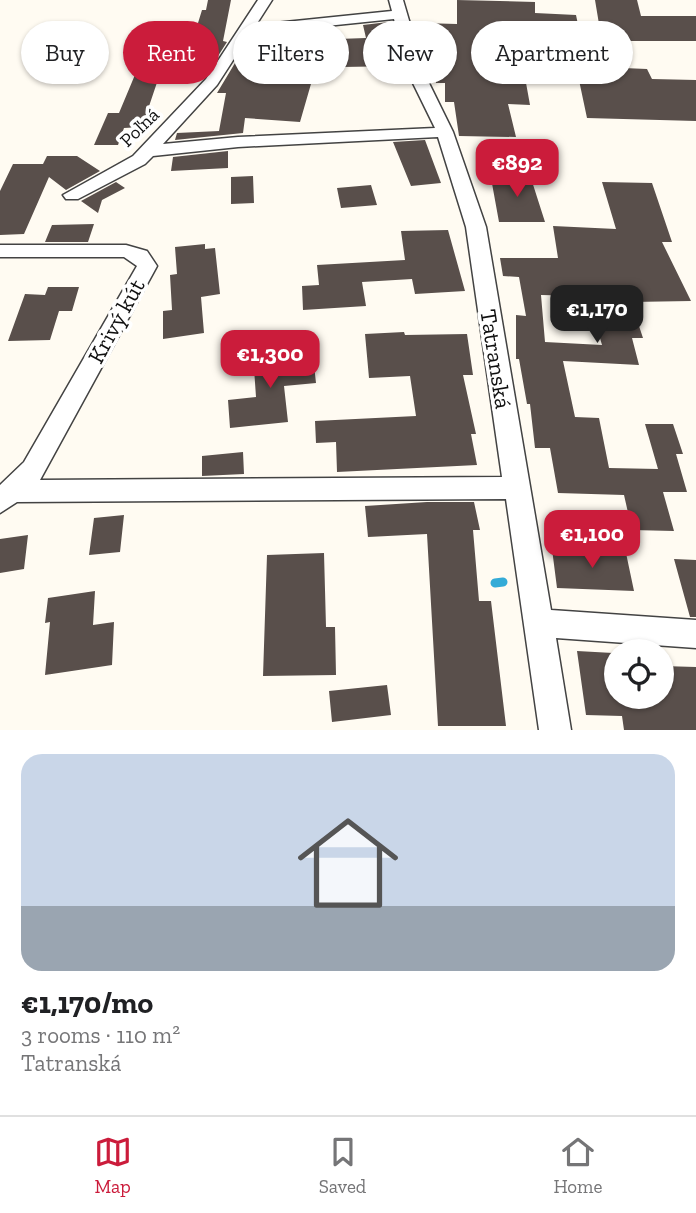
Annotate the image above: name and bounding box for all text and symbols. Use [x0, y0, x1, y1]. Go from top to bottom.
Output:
chip: Buy [21, 21, 109, 84]
chip: Rent [123, 21, 219, 84]
chip: Filters [233, 21, 349, 84]
chip: New [363, 21, 457, 84]
chip: Apartment [471, 21, 633, 84]
street label: Poľná [115, 103, 164, 152]
pin: €892 [476, 140, 558, 199]
text: €892 [492, 148, 542, 176]
street label: Krivý kút [81, 274, 151, 368]
pin: €1,170 [540, 286, 654, 345]
text: €1,170 [566, 294, 628, 322]
street label: Tatranská [474, 307, 518, 411]
pin: €1,300 [213, 330, 327, 390]
text: €1,300 [237, 339, 303, 367]
pin: €1,100 [535, 510, 649, 570]
text: €1,100 [560, 519, 624, 547]
map controls [604, 639, 674, 709]
button: locate [604, 639, 674, 709]
icon: home [285, 800, 411, 926]
text: €1,170/mo [21, 985, 153, 1021]
text: 3 rooms · 110 m² [21, 1021, 180, 1049]
text: Tatranská [21, 1049, 121, 1077]
tab: Map [94, 1133, 132, 1198]
tab: Saved [319, 1133, 366, 1198]
tab: Home [553, 1133, 602, 1198]

